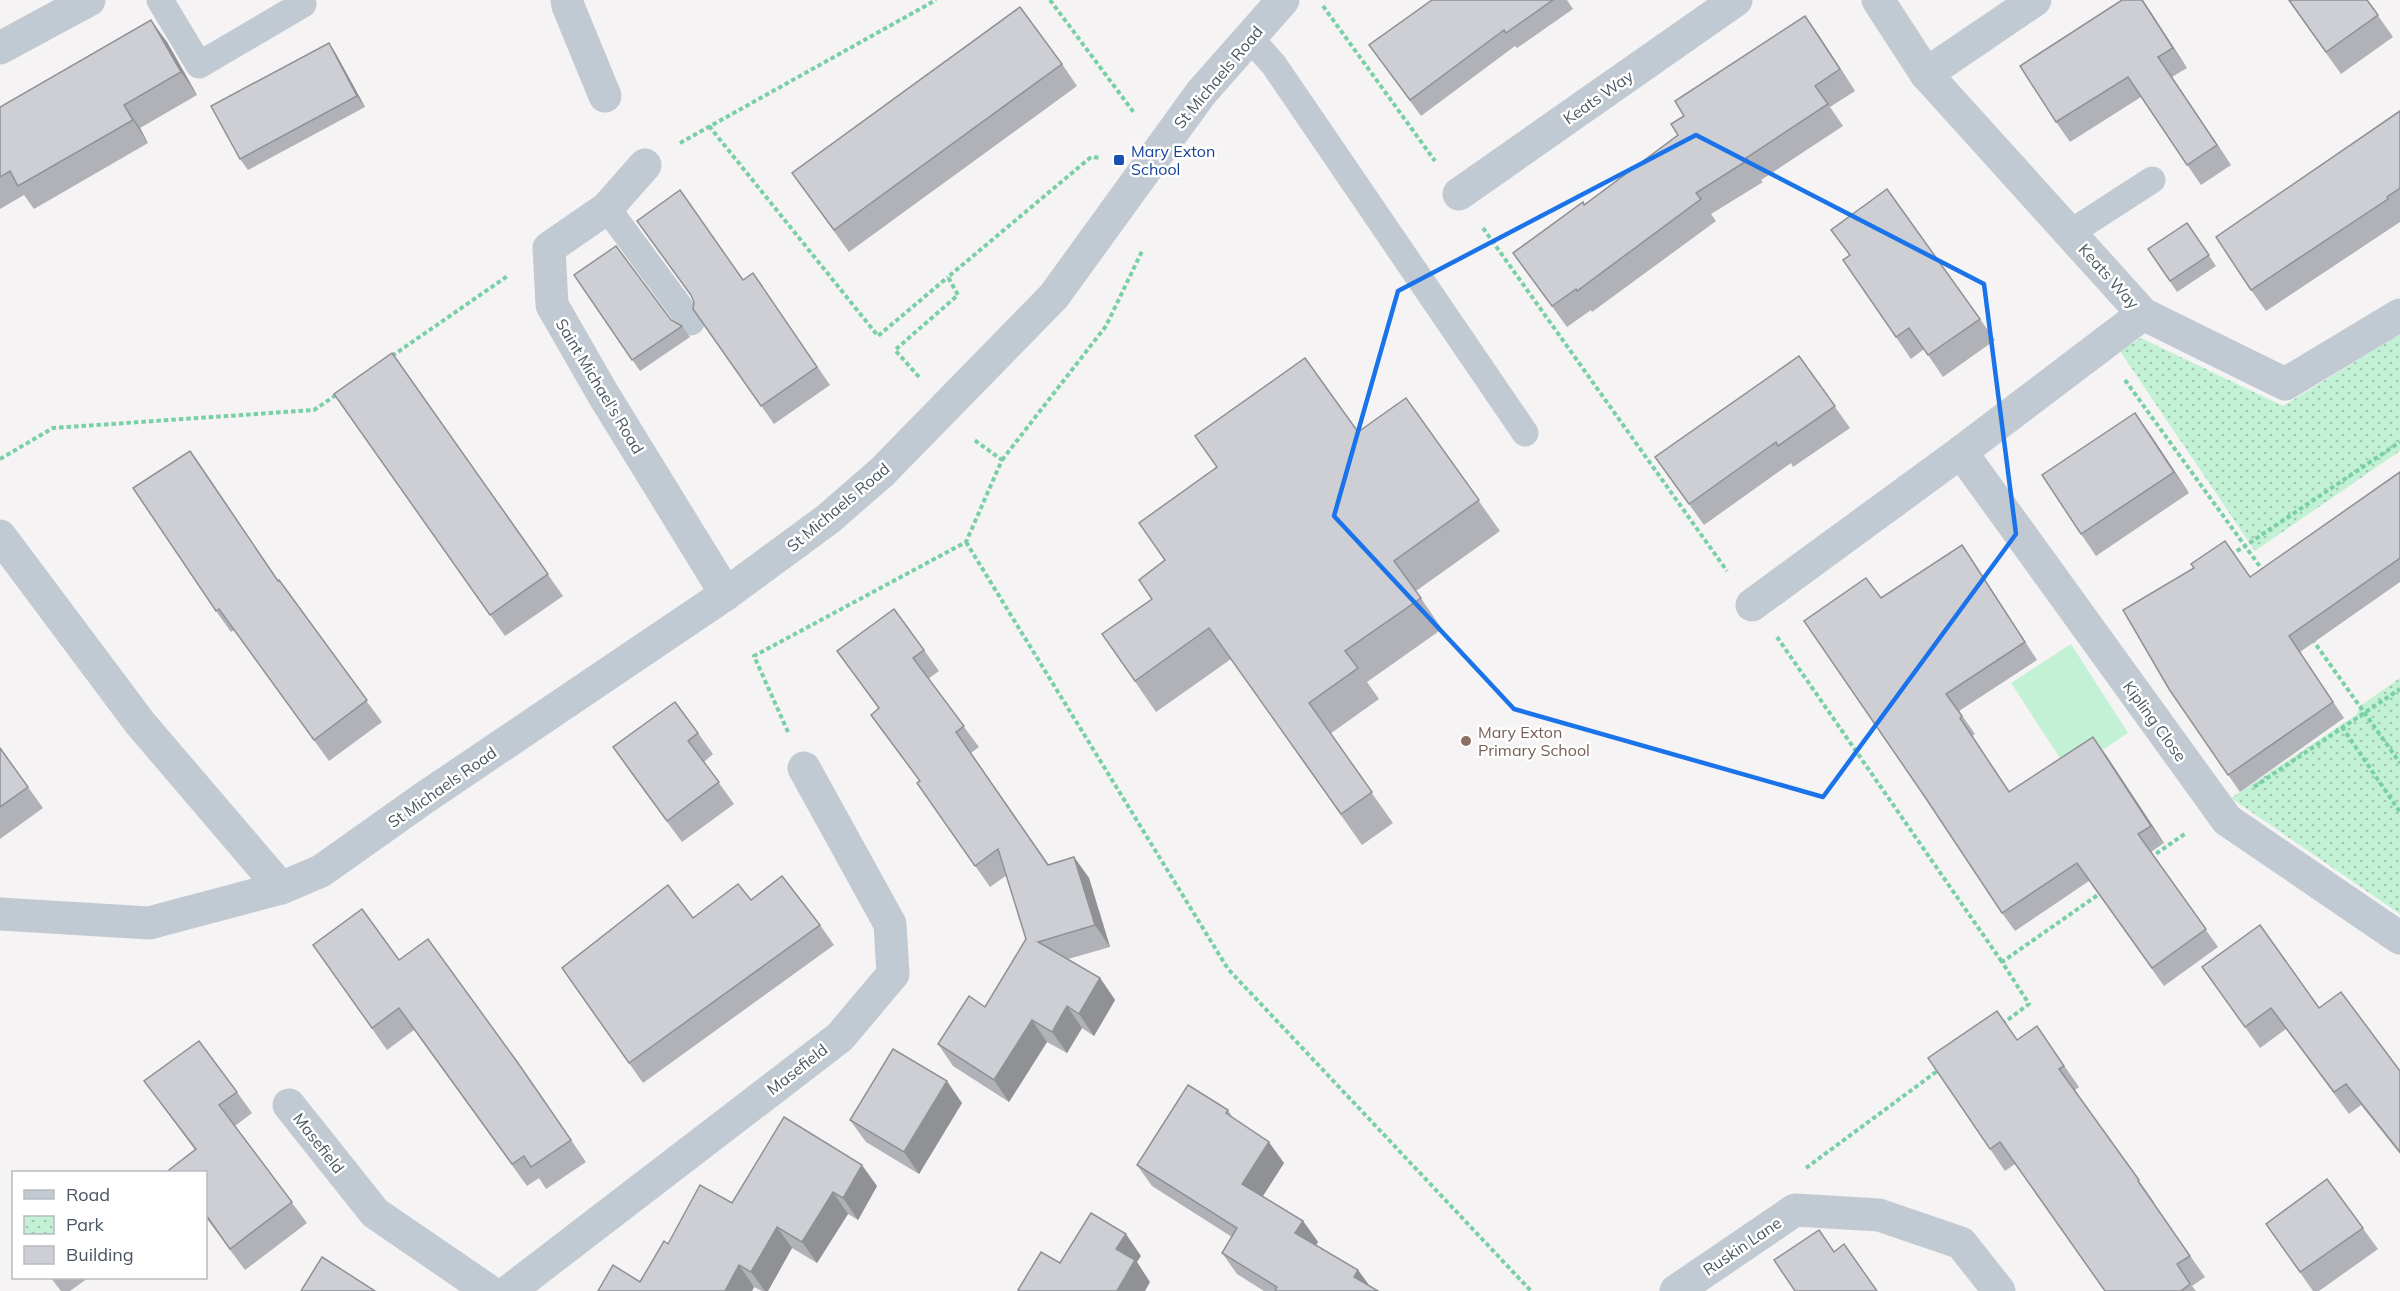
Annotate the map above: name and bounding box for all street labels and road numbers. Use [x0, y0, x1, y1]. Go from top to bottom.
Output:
street label: St Michaels Road [1169, 22, 1267, 132]
street label: Keats Way [1559, 65, 1637, 128]
street label: Keats Way [2075, 239, 2144, 313]
street label: Saint Michael's Road [552, 315, 648, 457]
street label: St Michaels Road [783, 458, 893, 556]
street label: Kipling Close [2119, 677, 2191, 765]
street label: St Michaels Road [384, 742, 500, 832]
street label: Masefield [763, 1039, 831, 1099]
street label: Masefield [289, 1109, 349, 1177]
street label: Ruskin Lane [1699, 1212, 1785, 1280]

